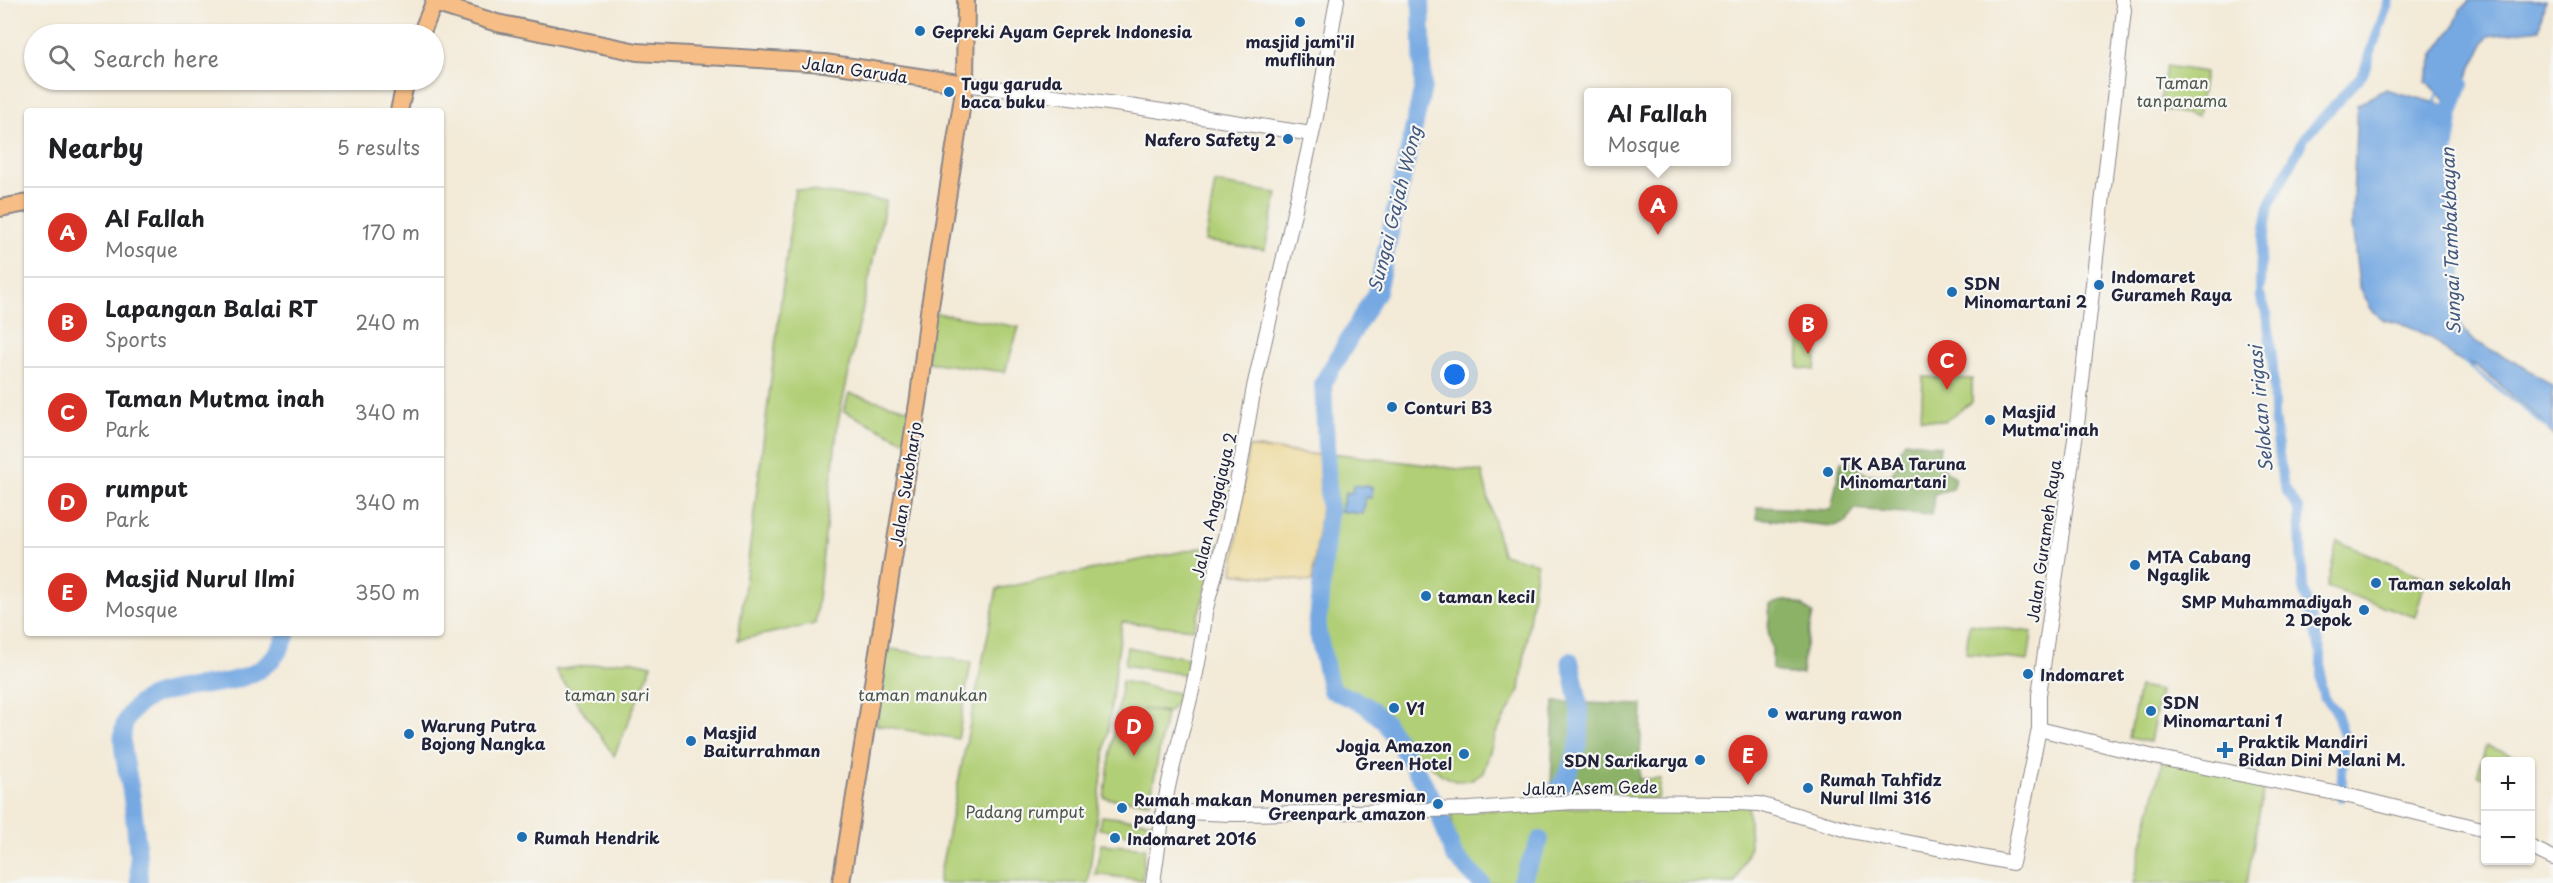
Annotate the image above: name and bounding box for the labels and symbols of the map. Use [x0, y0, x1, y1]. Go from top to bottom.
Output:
marker: masjid jami'il muflihun [1293, 15, 1307, 29]
place label: Gepreki Ayam Geprek Indonesia [932, 19, 1192, 43]
marker: Gepreki Ayam Geprek Indonesia [913, 24, 927, 38]
place label: masjid jami'il muflihun [1245, 29, 1355, 71]
street label: Jalan Garuda [801, 50, 910, 88]
park label: Taman tanpanama [2137, 70, 2227, 112]
place label: Tugu garuda baca buku [961, 71, 1063, 113]
marker: Tugu garuda baca buku [942, 85, 956, 99]
water label: Sungai Gajah Wong [1360, 122, 1428, 295]
place label: Nafero Safety 2 [1145, 127, 1276, 151]
marker: Nafero Safety 2 [1281, 132, 1295, 146]
water label: Sungai Tambakbayan [2433, 146, 2467, 335]
pin: A [1638, 186, 1678, 235]
place label: Indomaret Gurameh Raya [2111, 264, 2232, 306]
place label: SDN Minomartani 2 [1964, 271, 2087, 313]
marker: Indomaret Gurameh Raya [2092, 278, 2106, 292]
marker: SDN Minomartani 2 [1945, 285, 1959, 299]
pin: B [1788, 304, 1828, 354]
pin: C [1928, 340, 1966, 390]
water label: Selokan irigasi [2241, 342, 2279, 473]
your location [1440, 360, 1469, 389]
place label: Conturi B3 [1404, 395, 1492, 419]
place label: Masjid Mutma'inah [2002, 399, 2099, 441]
marker: Conturi B3 [1385, 400, 1399, 414]
marker: Masjid Mutma'inah [1983, 413, 1997, 427]
street label: Jalan Sukoharjo [883, 420, 927, 548]
street label: Jalan Anggajaya 2 [1185, 430, 1241, 580]
place label: TK ABA Taruna Minomartani [1840, 451, 1967, 493]
street label: Jalan Gurameh Raya [2020, 458, 2066, 624]
marker: TK ABA Taruna Minomartani [1821, 465, 1835, 479]
place label: MTA Cabang Ngaglik [2147, 544, 2251, 586]
marker: MTA Cabang Ngaglik [2128, 558, 2142, 572]
place label: Taman sekolah [2388, 571, 2511, 595]
marker: Taman sekolah [2369, 576, 2383, 590]
place label: taman kecil [1438, 584, 1535, 608]
marker: taman kecil [1419, 589, 1433, 603]
place label: SMP Muhammadiyah 2 Depok [2181, 589, 2352, 631]
marker: SMP Muhammadiyah 2 Depok [2357, 603, 2371, 617]
place label: Indomaret [2040, 662, 2125, 686]
marker: Indomaret [2021, 667, 2035, 681]
park label: taman sari [564, 682, 650, 706]
park label: taman manukan [858, 682, 988, 706]
place label: SDN Minomartani 1 [2163, 690, 2283, 732]
place label: V1 [1406, 696, 1425, 720]
marker: V1 [1387, 701, 1401, 715]
place label: warung rawon [1785, 701, 1902, 725]
marker: SDN Minomartani 1 [2144, 704, 2158, 718]
pin: D [1114, 706, 1154, 756]
marker: warung rawon [1766, 706, 1780, 720]
place label: Warung Putra Bojong Nangka [421, 713, 546, 755]
place label: Masjid Baiturrahman [703, 720, 821, 762]
marker: Warung Putra Bojong Nangka [402, 727, 416, 741]
place label: Praktik Mandiri Bidan Dini Melani M. [2238, 729, 2405, 771]
place label: Jogja Amazon Green Hotel [1336, 733, 1452, 775]
marker: Masjid Baiturrahman [684, 734, 698, 748]
pin: E [1728, 736, 1768, 785]
marker: Praktik Mandiri Bidan Dini Melani M. [2216, 741, 2234, 759]
marker: Jogja Amazon Green Hotel [1457, 747, 1471, 761]
place label: SDN Sarikarya [1564, 748, 1688, 772]
marker: SDN Sarikarya [1693, 753, 1707, 767]
place label: Rumah Tahfidz Nurul Ilmi 316 [1820, 767, 1942, 809]
street label: Jalan Asem Gede [1522, 774, 1658, 800]
marker: Rumah Tahfidz Nurul Ilmi 316 [1801, 781, 1815, 795]
place label: Monumen peresmian Greenpark amazon [1260, 783, 1426, 825]
place label: Rumah makan padang [1134, 787, 1252, 829]
marker: Monumen peresmian Greenpark amazon [1431, 797, 1445, 811]
park label: Padang rumput [966, 799, 1085, 823]
marker: Rumah makan padang [1115, 801, 1129, 815]
place label: Rumah Hendrik [534, 825, 660, 849]
place label: Indomaret 2016 [1127, 826, 1257, 850]
marker: Rumah Hendrik [515, 830, 529, 844]
marker: Indomaret 2016 [1108, 831, 1122, 845]

